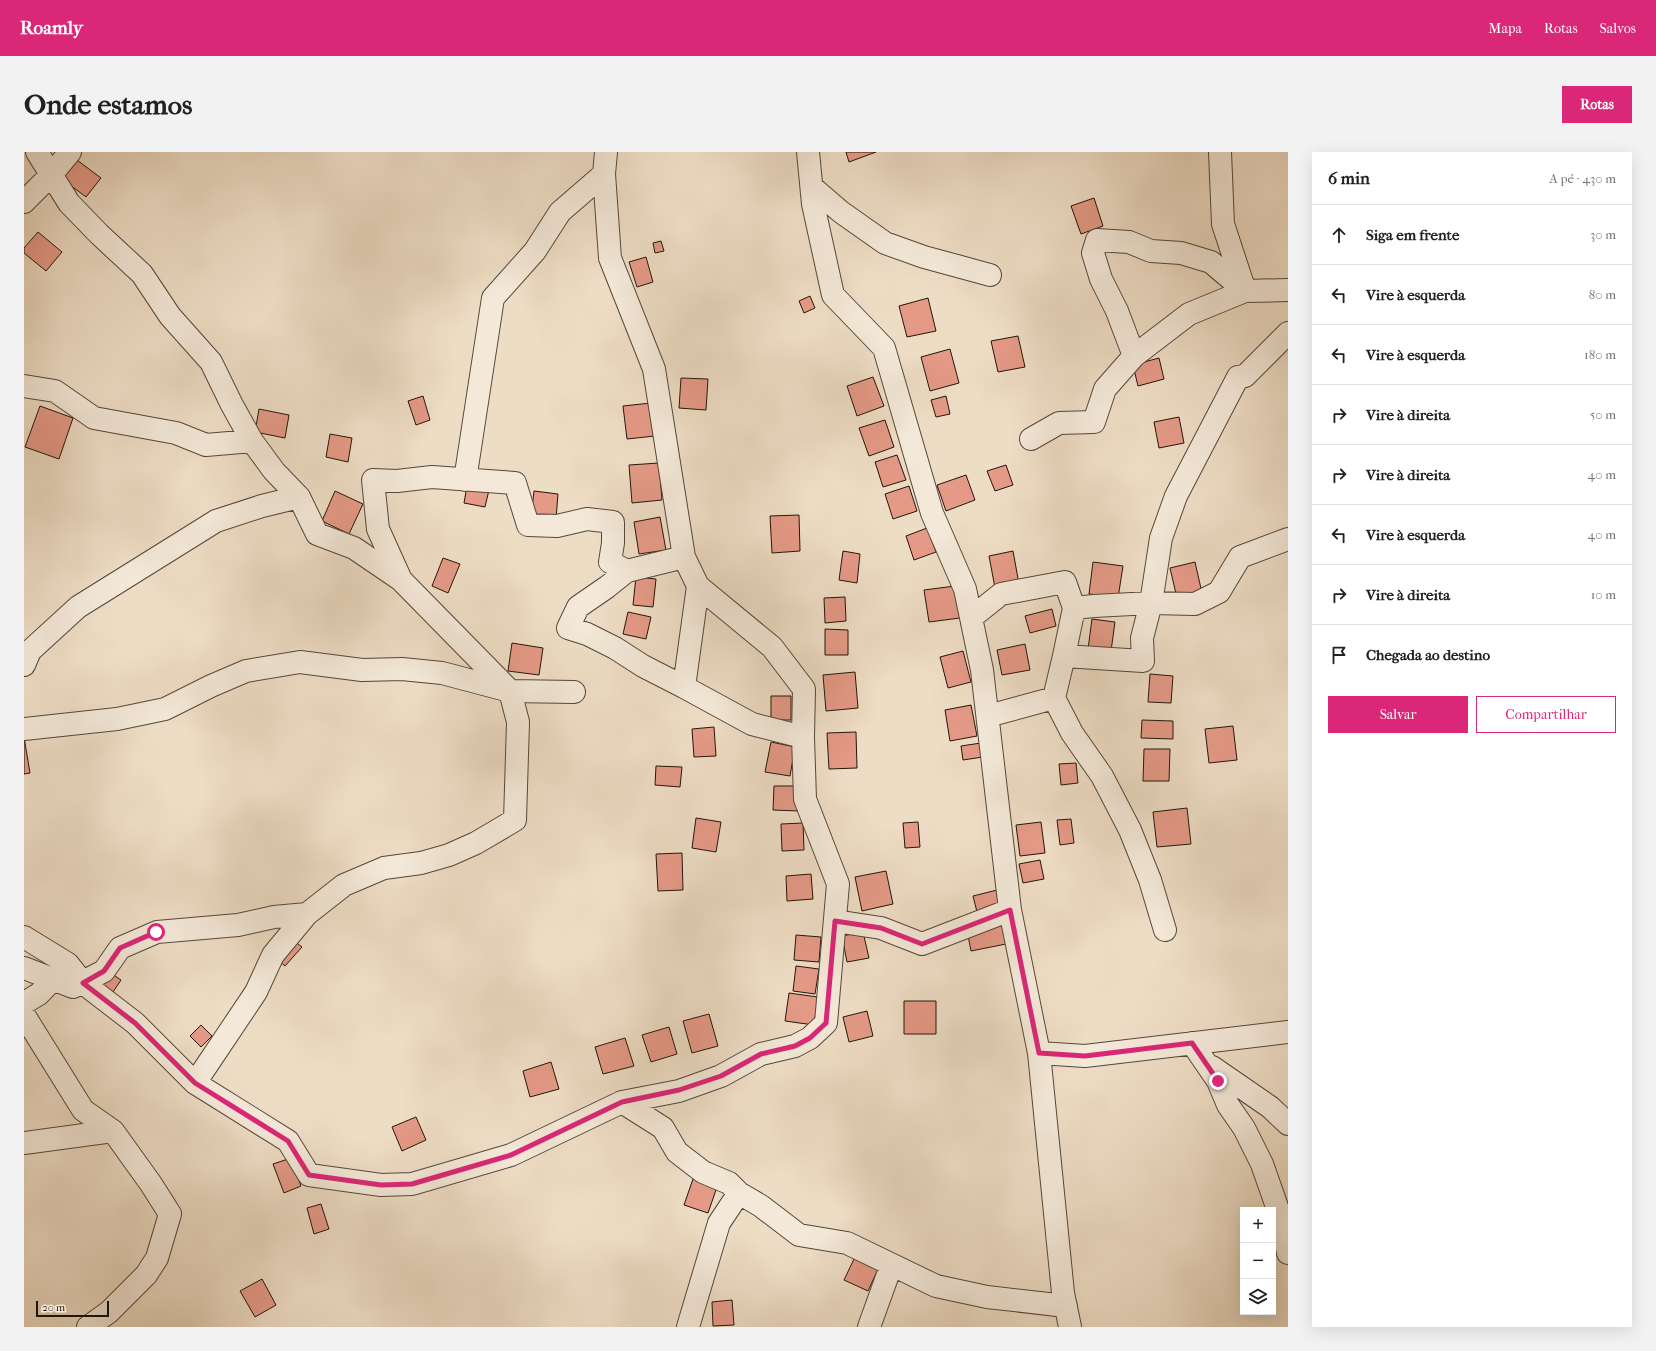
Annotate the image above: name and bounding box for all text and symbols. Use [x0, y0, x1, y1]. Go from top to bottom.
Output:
text: Roamly [20, 17, 83, 39]
text: Mapa [1489, 20, 1522, 37]
text: Rotas [1544, 20, 1578, 37]
text: Salvos [1600, 20, 1636, 37]
button: Rotas [1562, 86, 1632, 123]
text: Onde estamos [24, 88, 192, 121]
text: 6 min [1328, 168, 1370, 188]
text: A pé · 430 m [1549, 171, 1616, 186]
icon: ahead [1328, 224, 1350, 246]
text: Siga em frente [1366, 226, 1459, 244]
text: 30 m [1590, 227, 1616, 242]
icon: left [1328, 284, 1350, 306]
text: Vire à esquerda [1366, 286, 1465, 304]
text: 80 m [1589, 287, 1616, 302]
icon: left [1328, 344, 1350, 366]
text: Vire à esquerda [1366, 346, 1465, 364]
text: 180 m [1584, 347, 1616, 362]
icon: right [1328, 404, 1350, 426]
text: Vire à direita [1366, 406, 1450, 424]
text: 50 m [1590, 407, 1616, 422]
icon: right [1328, 464, 1350, 486]
text: Vire à direita [1366, 466, 1450, 484]
text: 40 m [1588, 467, 1616, 482]
icon: left [1328, 524, 1350, 546]
text: Vire à esquerda [1366, 526, 1465, 544]
text: 40 m [1588, 527, 1616, 542]
icon: right [1328, 584, 1350, 606]
text: Vire à direita [1366, 586, 1450, 604]
text: 10 m [1591, 587, 1616, 602]
icon: arrive [1328, 644, 1350, 666]
text: Chegada ao destino [1366, 646, 1490, 664]
button: Salvar [1328, 696, 1468, 733]
button: Compartilhar [1476, 696, 1616, 733]
route start [147, 923, 165, 941]
route end [1209, 1072, 1227, 1090]
map controls [1240, 1207, 1276, 1315]
button: + [1240, 1207, 1276, 1243]
button: − [1240, 1243, 1276, 1279]
button: layers [1240, 1279, 1276, 1315]
scale bar [36, 1299, 109, 1318]
text: 20 m [42, 1301, 65, 1314]

